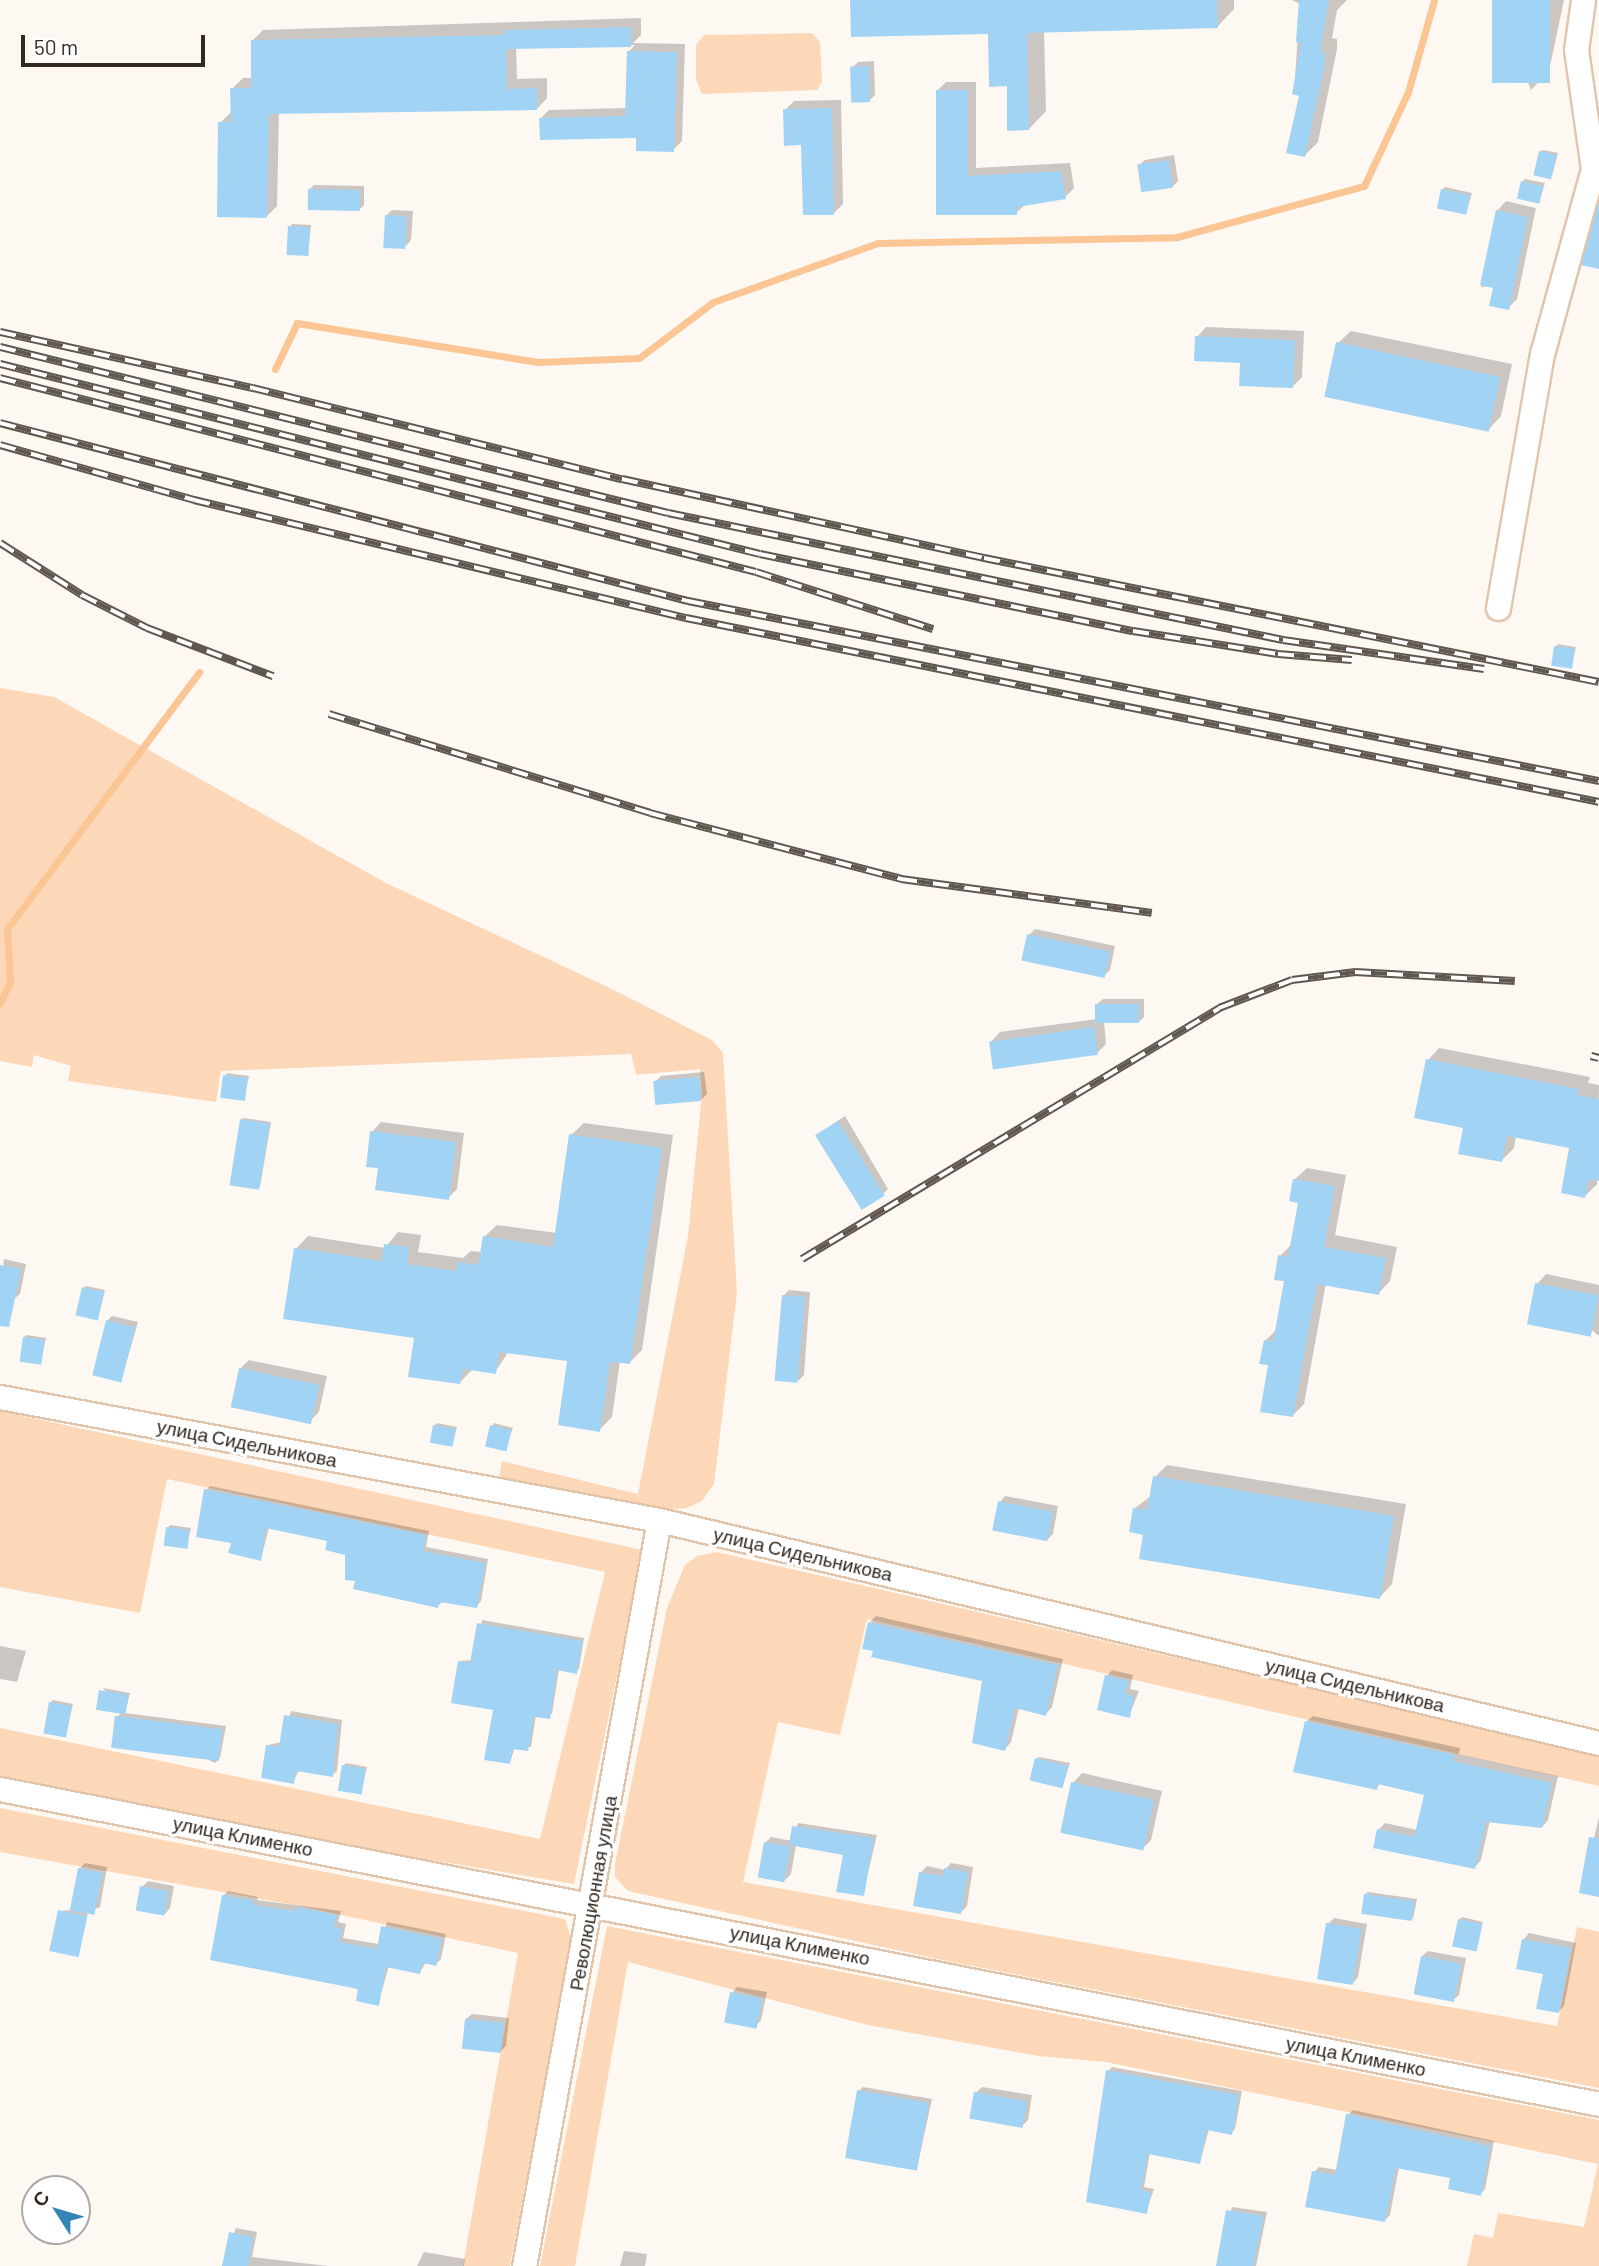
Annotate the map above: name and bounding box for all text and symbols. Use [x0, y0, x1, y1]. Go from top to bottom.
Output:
scale bar [24, 21, 208, 65]
text: 50 m [34, 34, 78, 59]
street label: улица Сидельникова [155, 1414, 339, 1472]
street label: улица Сидельникова [711, 1522, 895, 1586]
street label: улица Сидельникова [1263, 1653, 1447, 1717]
street label: Революционная улица [565, 1794, 621, 1992]
street label: улица Клименко [171, 1811, 315, 1861]
street label: улица Клименко [728, 1920, 872, 1970]
street label: улица Клименко [1284, 2031, 1428, 2081]
north arrow [21, 2175, 91, 2245]
text: С [27, 2186, 54, 2211]

